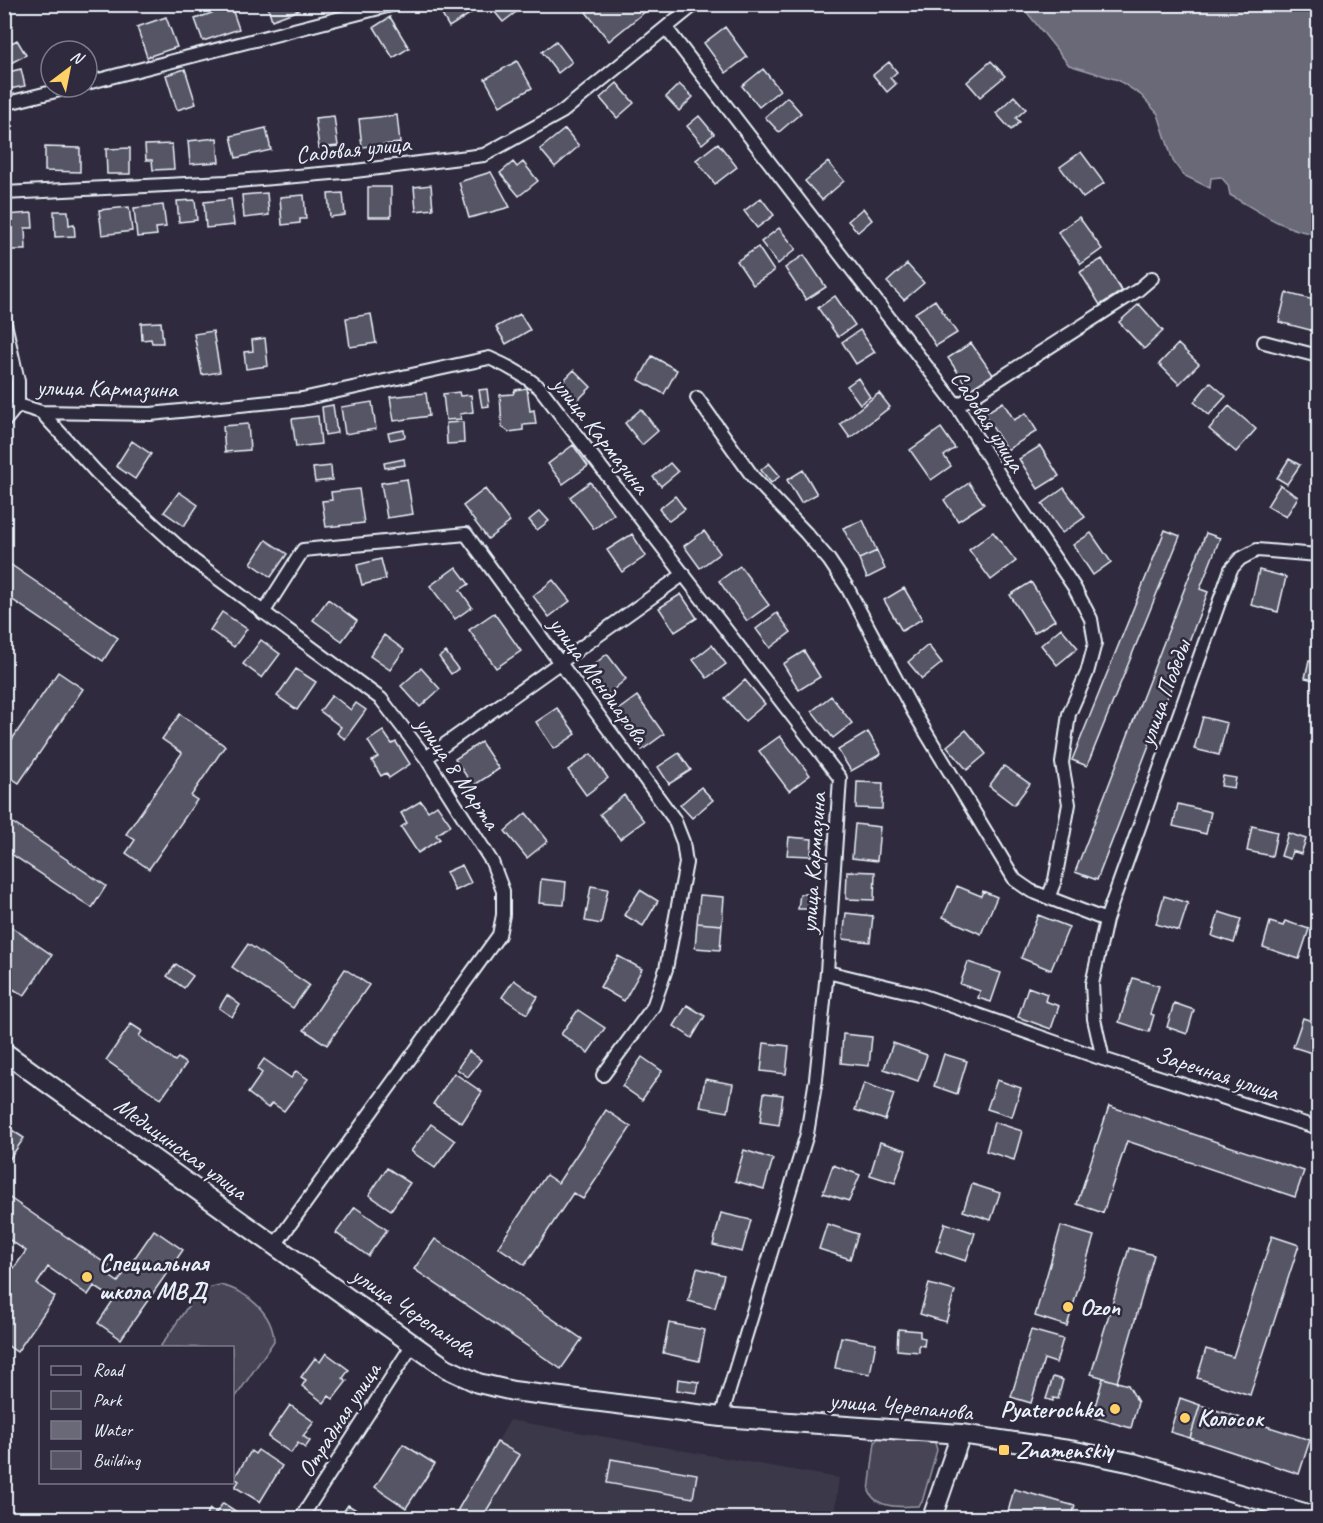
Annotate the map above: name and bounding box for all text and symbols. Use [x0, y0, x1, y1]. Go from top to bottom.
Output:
north arrow [39, 39, 99, 99]
text: N [67, 46, 89, 70]
street label: Садовая улица [294, 128, 413, 170]
street label: Садовая улица [944, 365, 1033, 479]
street label: улица Кармазина [545, 369, 657, 501]
street label: улица Кармазина [34, 372, 179, 404]
street label: улица Мендиарова [541, 609, 656, 751]
street label: улица Победы [1130, 634, 1198, 752]
street label: улица 8 Марта [408, 709, 507, 836]
street label: улица Кармазина [793, 790, 833, 936]
street label: Заречная улица [1151, 1039, 1284, 1108]
street label: Медицинская улица [109, 1090, 254, 1207]
place label: Специальная школа МВД [99, 1248, 210, 1306]
street label: улица Черепанова [345, 1258, 483, 1365]
marker: Специальная школа МВД [80, 1270, 94, 1284]
place label: Ozon [1080, 1292, 1121, 1322]
marker: Ozon [1061, 1300, 1075, 1314]
legend [39, 1346, 234, 1484]
street label: Отрадная улица [291, 1355, 388, 1483]
text: Road [93, 1359, 126, 1381]
street label: улица Черепанова [826, 1385, 975, 1427]
text: Park [93, 1389, 123, 1411]
place label: Pyaterochka [1000, 1394, 1105, 1424]
marker: Pyaterochka [1108, 1402, 1122, 1416]
place label: Колосок [1197, 1403, 1265, 1433]
marker: Колосок [1178, 1411, 1192, 1425]
text: Water [93, 1419, 134, 1441]
place label: Znamenskiy [1016, 1435, 1116, 1465]
marker: Znamenskiy [997, 1443, 1011, 1457]
text: Building [93, 1449, 142, 1471]

